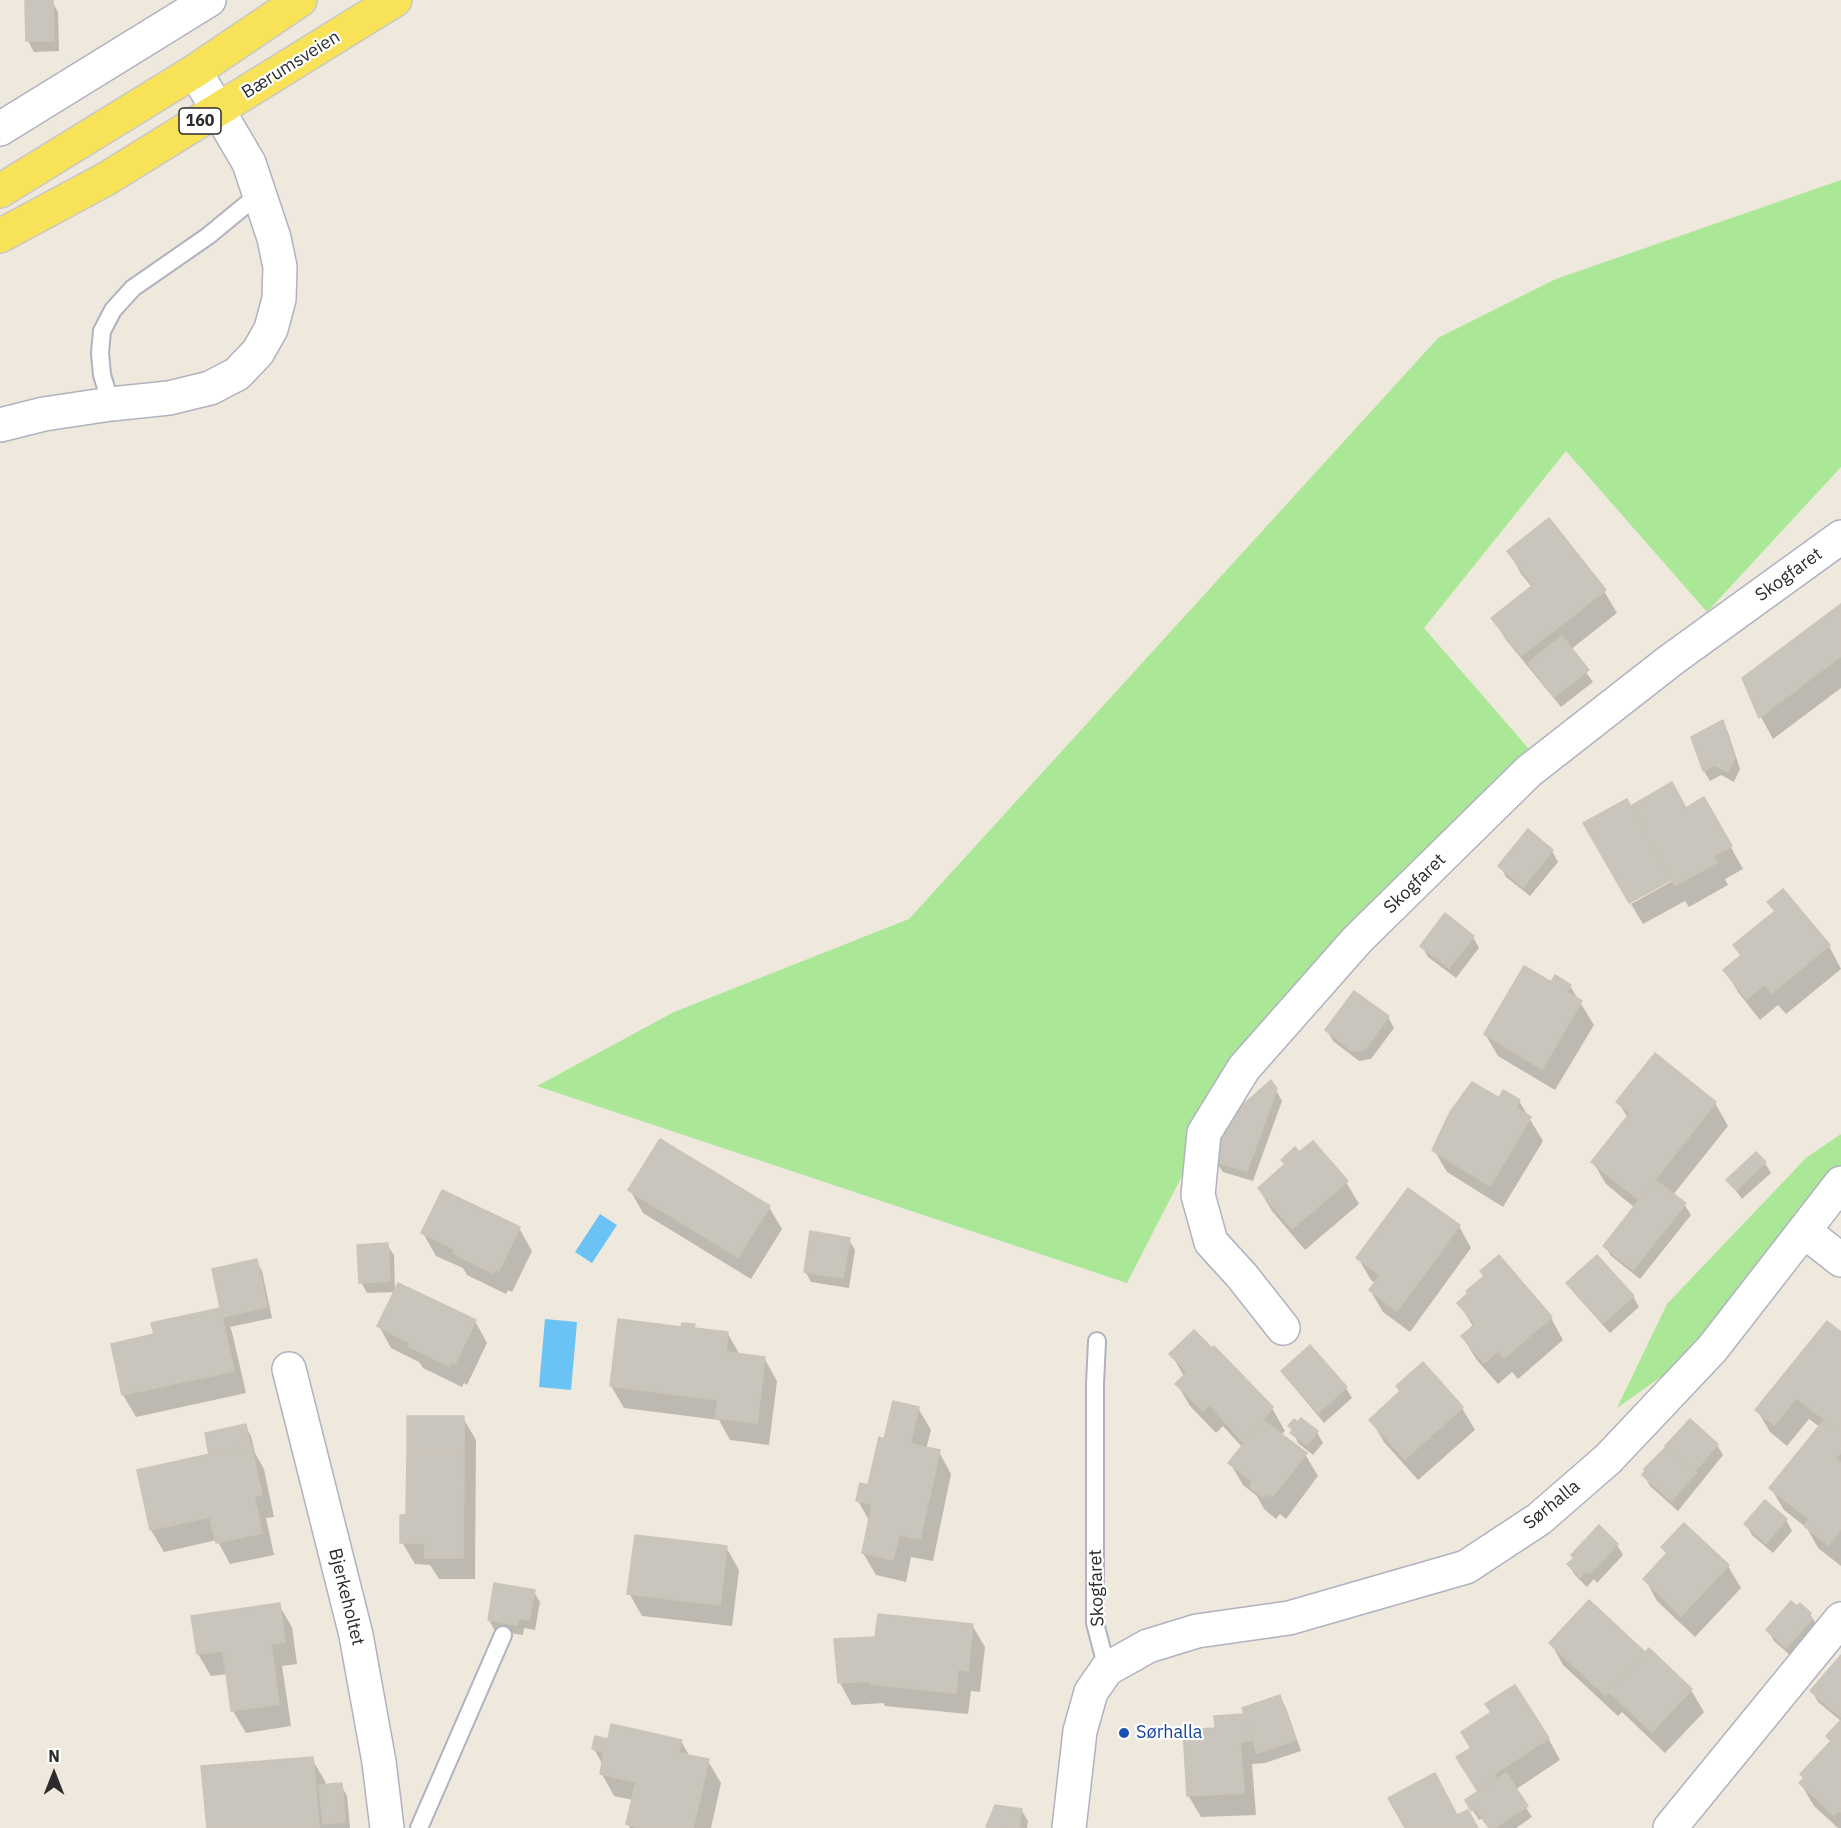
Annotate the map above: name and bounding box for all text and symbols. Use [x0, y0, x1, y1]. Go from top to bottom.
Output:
street label: Bærumsveien [238, 26, 344, 104]
road number: 160 [179, 108, 221, 134]
street label: Skogfaret [1751, 544, 1827, 606]
street label: Skogfaret [1380, 849, 1450, 919]
street label: Sørhalla [1519, 1476, 1585, 1534]
street label: Bjerkeholtet [324, 1546, 368, 1648]
street label: Skogfaret [1085, 1549, 1109, 1627]
place label: Sørhalla [1136, 1722, 1202, 1744]
marker: Sørhalla [1117, 1726, 1131, 1740]
north arrow [24, 1744, 84, 1804]
text: N [48, 1746, 60, 1766]

